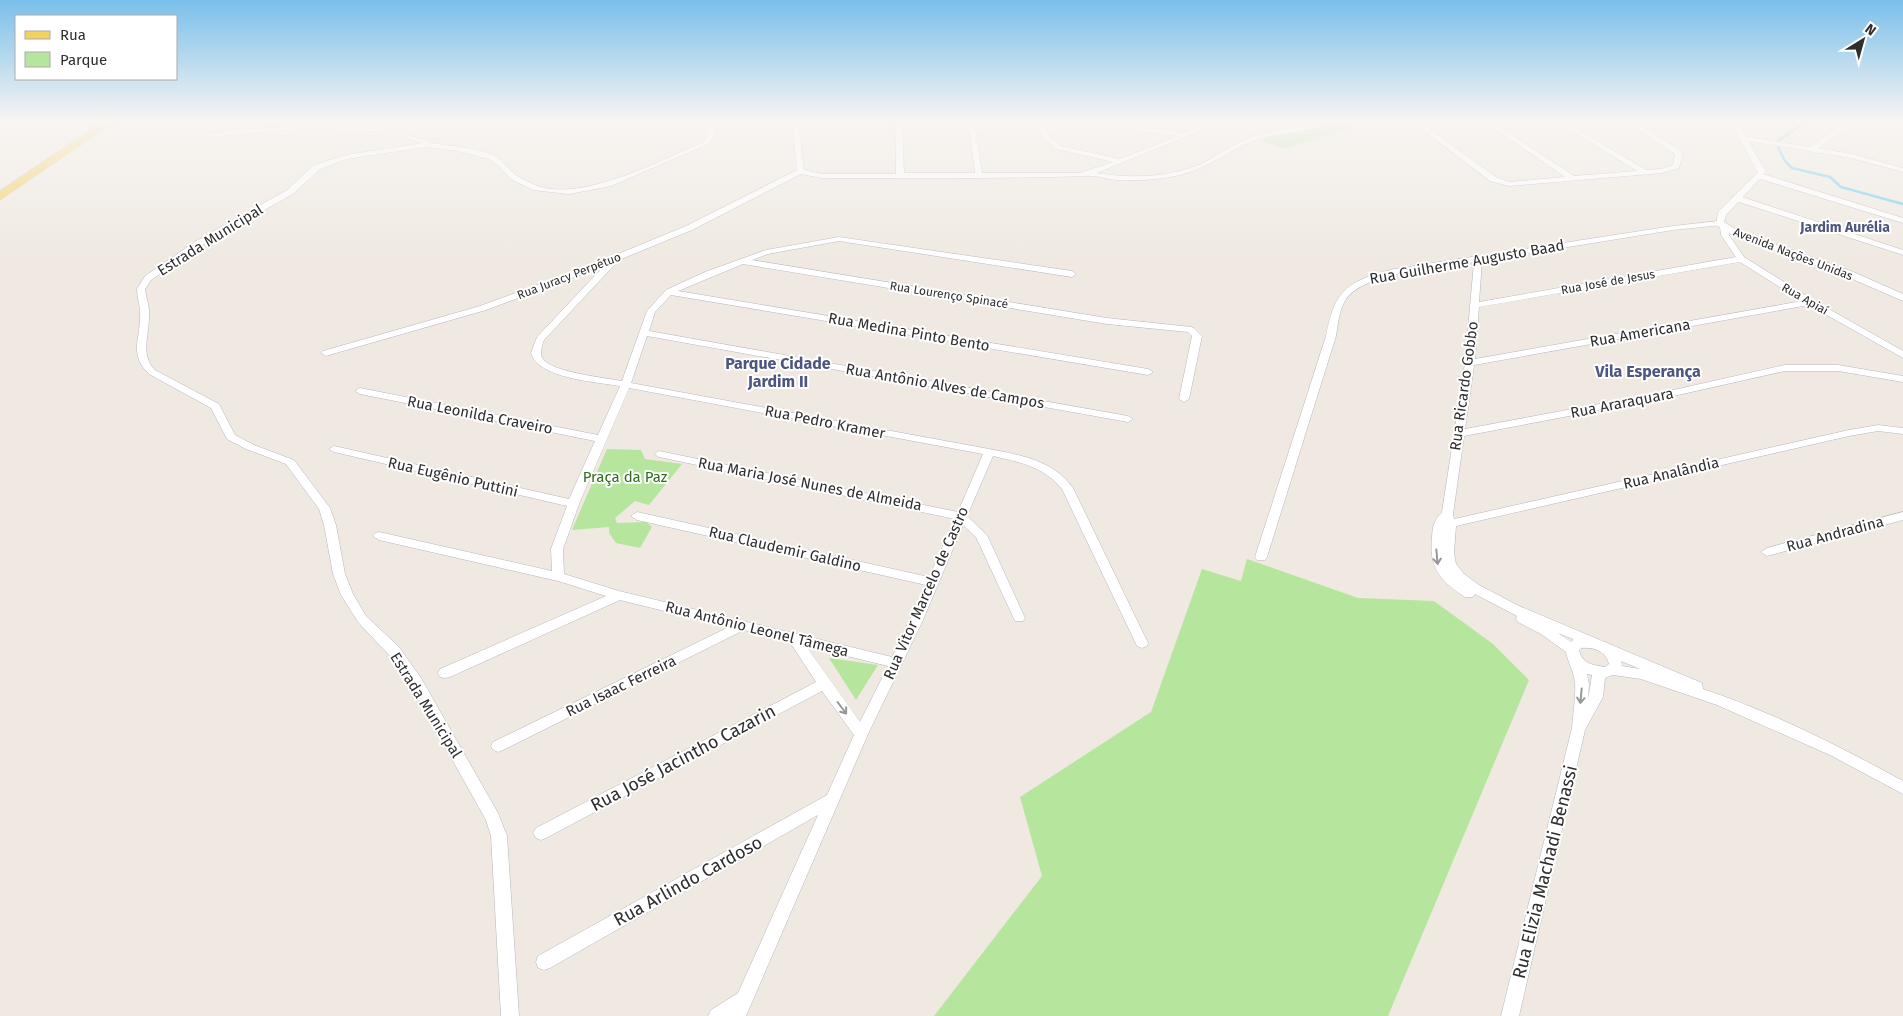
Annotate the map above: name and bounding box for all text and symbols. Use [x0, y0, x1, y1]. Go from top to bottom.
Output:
legend [15, 15, 178, 80]
north arrow [1838, 15, 1888, 65]
text: N [1862, 20, 1879, 40]
text: Rua [60, 26, 86, 44]
text: Parque [60, 51, 107, 69]
street label: Estrada Municipal [154, 200, 267, 280]
district label: Jardim Aurélia [1799, 219, 1890, 236]
street label: Avenida Nações Unidas [1731, 225, 1855, 283]
street label: Rua Guilherme Augusto Baad [1368, 236, 1566, 288]
street label: Rua Juracy Perpétuo [515, 250, 623, 302]
street label: Rua José de Jesus [1560, 267, 1656, 297]
street label: Rua Lourenço Spinacé [889, 279, 1009, 311]
street label: Rua Apiaí [1779, 280, 1831, 318]
street label: Rua Medina Pinto Bento [827, 309, 991, 355]
street label: Rua Americana [1588, 315, 1692, 351]
street label: Rua Ricardo Gobbo [1446, 320, 1482, 452]
district label: Parque Cidade Jardim II [725, 354, 831, 391]
street label: Rua Antônio Alves de Campos [844, 360, 1046, 412]
district label: Vila Esperança [1594, 362, 1701, 382]
street label: Rua Araraquara [1569, 384, 1675, 422]
street label: Rua Leonilda Craveiro [406, 392, 554, 438]
street label: Rua Pedro Kramer [763, 401, 887, 443]
street label: Rua Eugênio Puttini [386, 453, 520, 501]
street label: Rua Maria José Nunes de Almeida [696, 453, 924, 515]
street label: Rua Analândia [1621, 453, 1721, 493]
park label: Praça da Paz [583, 468, 668, 486]
street label: Rua Vitor Marcelo de Castro [880, 504, 972, 682]
street label: Rua Andradina [1784, 512, 1886, 556]
street label: Rua Claudemir Galdino [707, 523, 863, 575]
one-way arrow [1432, 548, 1442, 564]
street label: Rua Antônio Leonel Tâmega [663, 597, 851, 661]
street label: Estrada Municipal [386, 649, 466, 762]
street label: Rua Isaac Ferreira [563, 651, 679, 721]
one-way arrow [1576, 687, 1585, 703]
street label: Rua José Jacintho Cazarin [587, 700, 779, 816]
one-way arrow [836, 701, 847, 714]
street label: Rua Elizia Machadi Benassi [1508, 763, 1582, 981]
street label: Rua Arlindo Cardoso [610, 831, 766, 931]

